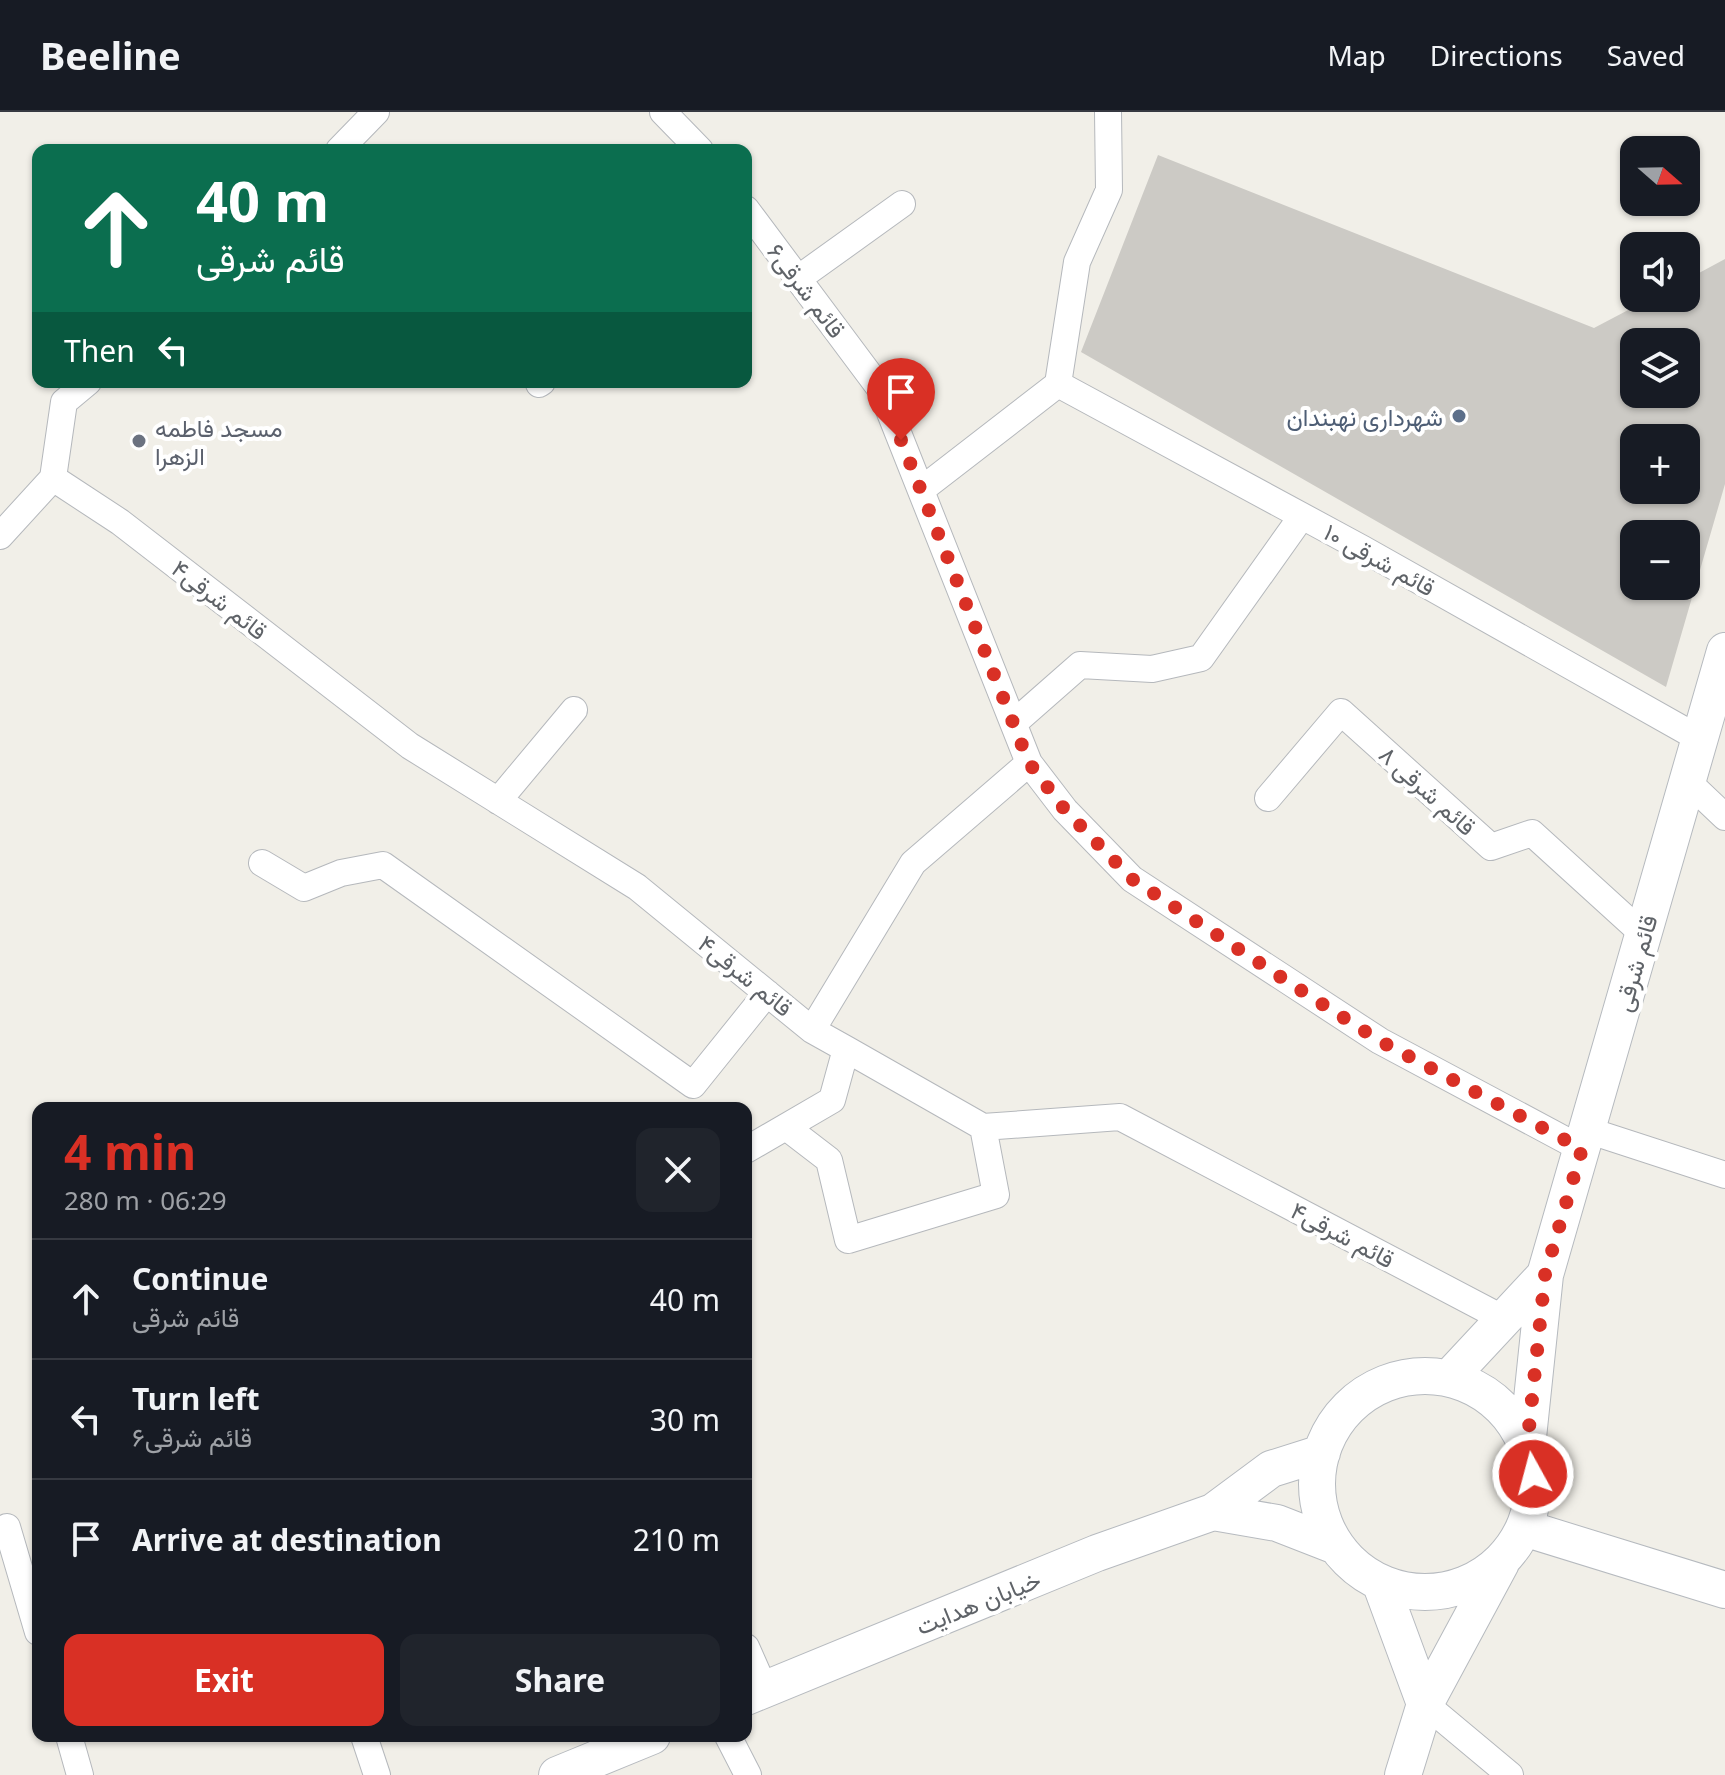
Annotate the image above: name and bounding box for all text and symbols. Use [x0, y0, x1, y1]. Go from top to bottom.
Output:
text: Beeline [40, 29, 181, 81]
text: Map [1327, 36, 1386, 74]
text: Directions [1430, 36, 1563, 74]
text: Saved [1607, 36, 1685, 74]
north arrow [1620, 136, 1700, 216]
map controls [1620, 136, 1700, 600]
text: 40 m [196, 162, 329, 238]
icon: ahead [64, 176, 168, 280]
button: sound [1620, 232, 1700, 312]
text: قائم شرقی [196, 234, 345, 283]
street label: ۶قائم شرقی [760, 236, 854, 345]
icon: left [151, 328, 195, 372]
button: layers [1620, 328, 1700, 408]
text: Then [64, 330, 135, 371]
pin [867, 358, 935, 440]
icon: arrive [879, 370, 923, 414]
place label: شهرداری نهبندان [1287, 400, 1443, 433]
marker: شهرداری نهبندان [1450, 407, 1468, 425]
place label: مسجد فاطمه الزهرا [155, 411, 283, 472]
button: + [1620, 424, 1700, 504]
marker: مسجد فاطمه الزهرا [130, 432, 148, 450]
street label: قائم شرقی ۱۰ [1318, 515, 1442, 604]
button: − [1620, 520, 1700, 600]
street label: ۴قائم شرقی [165, 551, 275, 648]
street label: قائم شرقی ۸ [1372, 738, 1483, 843]
street label: قائم شرقی [1605, 911, 1665, 1015]
street label: ۴قائم شرقی [691, 927, 800, 1024]
text: 4 min [64, 1119, 196, 1184]
button: close [636, 1128, 720, 1212]
text: 280 m · 06:29 [64, 1182, 227, 1218]
street label: ۴قائم شرقی [1285, 1193, 1401, 1276]
text: Continue [132, 1258, 268, 1299]
icon: ahead [64, 1277, 108, 1321]
text: 40 m [650, 1279, 720, 1320]
text: قائم شرقی [132, 1299, 239, 1335]
text: Turn left [132, 1378, 260, 1419]
icon: left [64, 1397, 108, 1441]
text: 30 m [650, 1399, 720, 1440]
text: ۶قائم شرقی [132, 1419, 252, 1455]
position arrow [1491, 1432, 1575, 1516]
icon: arrive [64, 1517, 108, 1561]
text: Arrive at destination [132, 1519, 442, 1560]
text: 210 m [633, 1519, 720, 1560]
street label: خیابان هدایت [911, 1562, 1045, 1642]
button: Exit [64, 1634, 384, 1726]
button: Share [400, 1634, 720, 1726]

